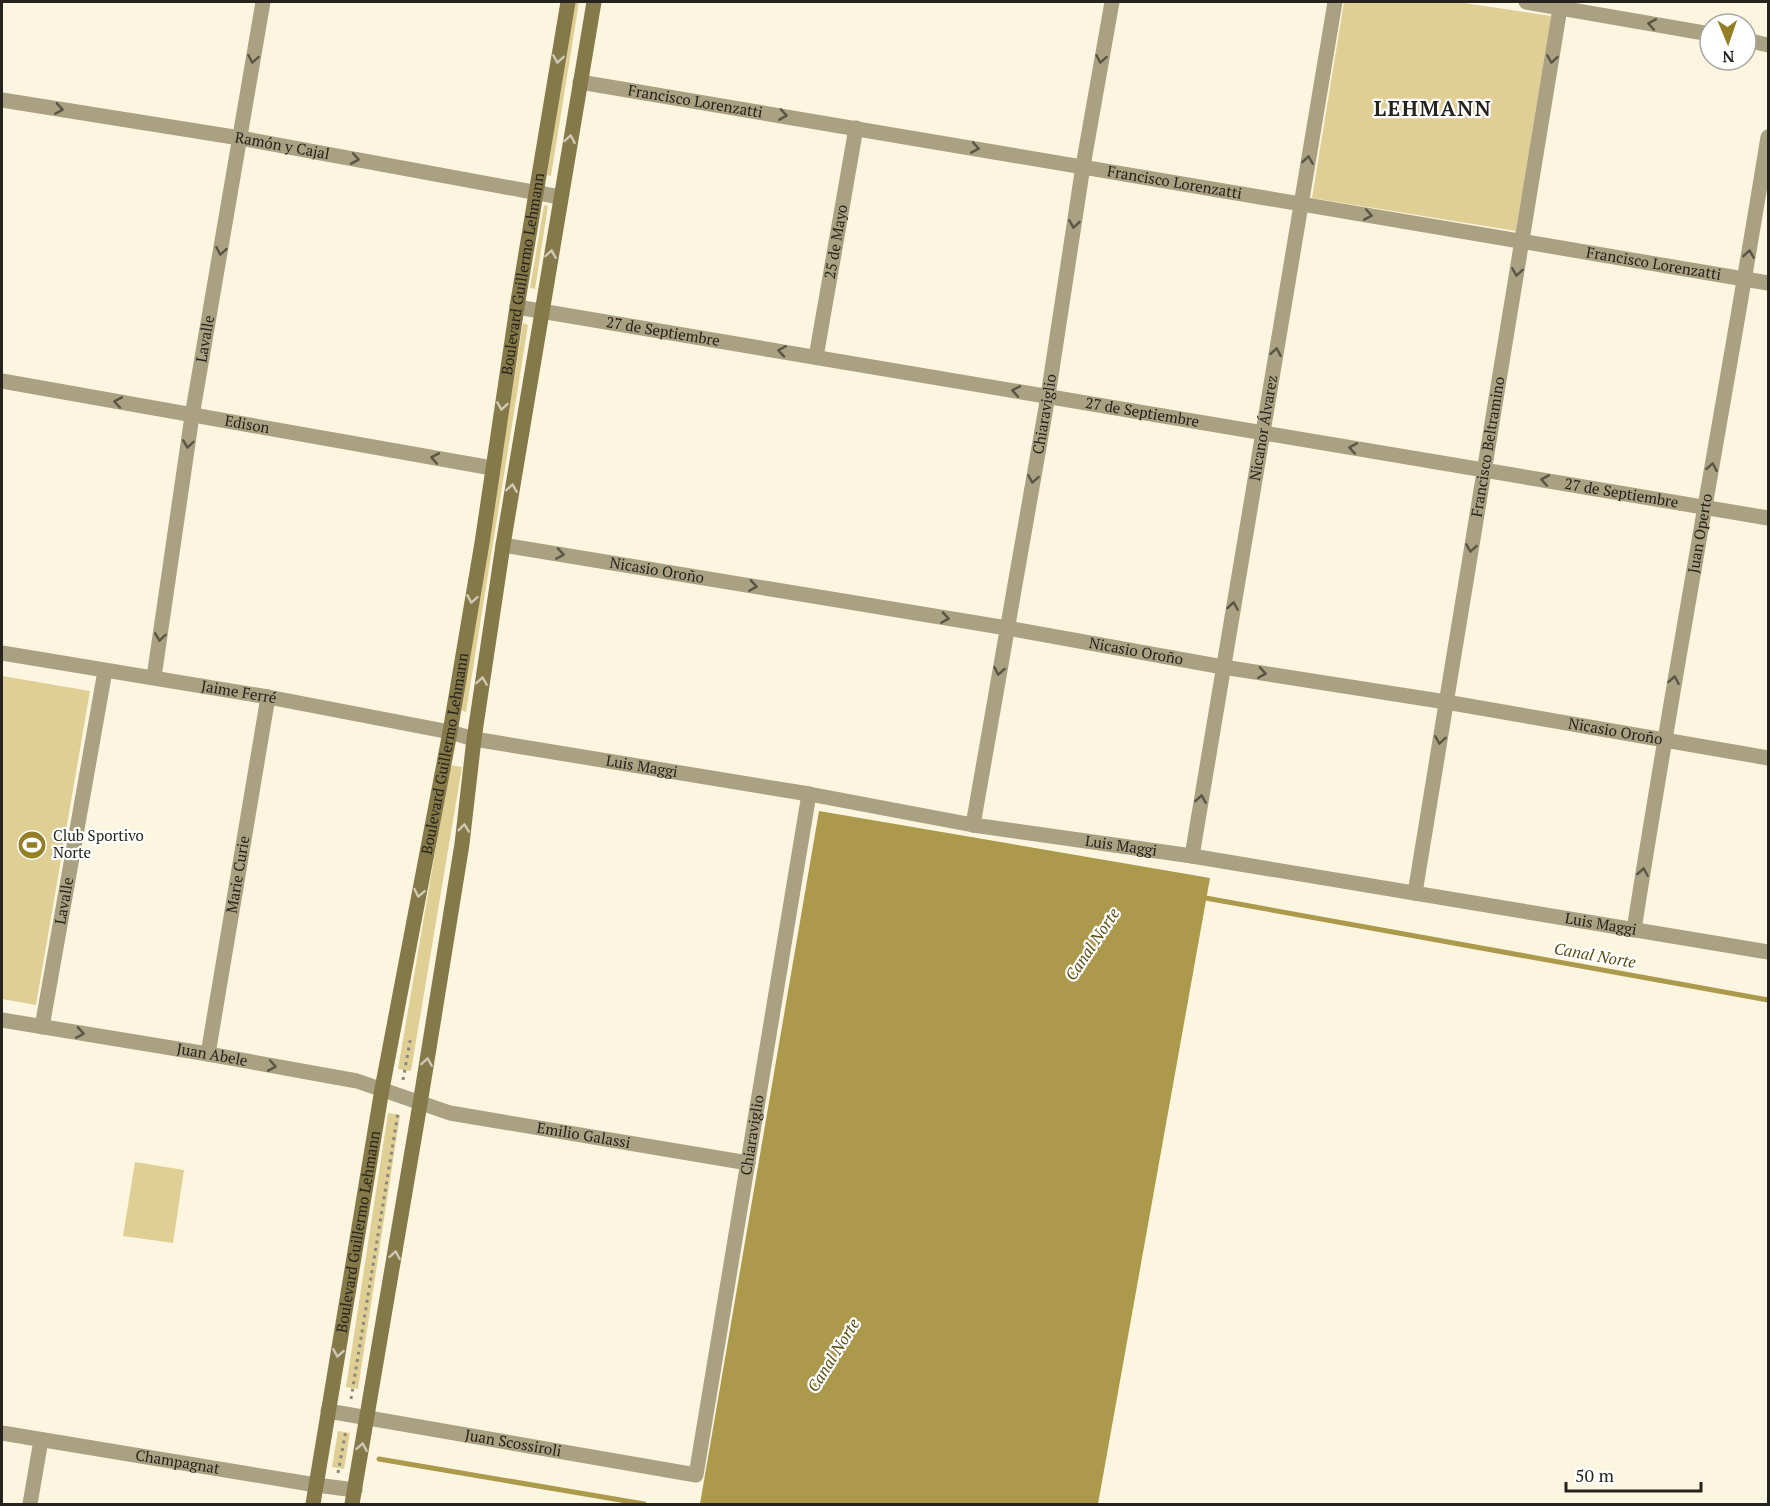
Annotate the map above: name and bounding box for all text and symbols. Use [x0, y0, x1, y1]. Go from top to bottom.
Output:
north arrow [1698, 12, 1758, 72]
one-way arrow [1648, 18, 1658, 31]
text: N [1722, 46, 1735, 68]
one-way arrow [247, 54, 260, 64]
one-way arrow [552, 54, 565, 64]
one-way arrow [1096, 54, 1108, 64]
one-way arrow [1546, 55, 1558, 64]
street label: Francisco Lorenzatti [627, 79, 764, 122]
district label: LEHMANN [1374, 94, 1492, 122]
one-way arrow [55, 103, 64, 115]
one-way arrow [778, 109, 788, 121]
street label: Ramón y Cajal [234, 126, 331, 163]
one-way arrow [563, 135, 576, 145]
one-way arrow [970, 141, 980, 154]
one-way arrow [350, 152, 360, 165]
one-way arrow [1302, 155, 1314, 164]
street label: Francisco Lorenzatti [1106, 160, 1244, 203]
street label: Boulevard Guillermo Lehmann [496, 171, 548, 376]
street label: 25 de Mayo [819, 203, 851, 280]
one-way arrow [1363, 208, 1373, 220]
one-way arrow [1068, 219, 1080, 229]
street label: Francisco Lorenzatti [1585, 241, 1723, 284]
one-way arrow [215, 247, 227, 256]
one-way arrow [544, 249, 557, 259]
one-way arrow [1743, 249, 1755, 259]
one-way arrow [1511, 267, 1524, 277]
street label: 27 de Septiembre [605, 311, 722, 350]
street label: Lavalle [190, 314, 218, 364]
one-way arrow [777, 346, 787, 358]
one-way arrow [1269, 347, 1282, 357]
street label: Chiaraviglio [1027, 372, 1060, 456]
street label: Nicanor Álvarez [1244, 373, 1281, 482]
street label: Francisco Beltramino [1466, 375, 1508, 518]
one-way arrow [1011, 385, 1021, 398]
street label: 27 de Septiembre [1084, 392, 1201, 431]
one-way arrow [114, 396, 124, 409]
one-way arrow [496, 401, 509, 411]
street label: Edison [223, 410, 271, 437]
one-way arrow [183, 439, 195, 448]
one-way arrow [1348, 442, 1358, 454]
one-way arrow [430, 452, 439, 464]
one-way arrow [1705, 462, 1718, 472]
one-way arrow [1027, 473, 1040, 483]
street label: 27 de Septiembre [1563, 473, 1680, 512]
one-way arrow [1541, 474, 1551, 487]
one-way arrow [505, 483, 518, 493]
street label: Juan Operto [1682, 492, 1716, 575]
one-way arrow [1466, 543, 1478, 552]
one-way arrow [556, 548, 565, 560]
street label: Nicasio Oroño [608, 552, 706, 587]
one-way arrow [748, 579, 758, 592]
one-way arrow [467, 594, 479, 604]
one-way arrow [1227, 602, 1239, 611]
one-way arrow [941, 611, 950, 623]
one-way arrow [154, 632, 166, 641]
street label: Nicasio Oroño [1088, 632, 1185, 669]
street label: Boulevard Guillermo Lehmann [416, 651, 472, 856]
one-way arrow [994, 666, 1006, 675]
one-way arrow [1256, 666, 1266, 679]
street label: Jaime Ferré [200, 675, 278, 707]
one-way arrow [1668, 675, 1680, 684]
one-way arrow [476, 676, 488, 685]
street label: Nicasio Oroño [1567, 712, 1664, 749]
one-way arrow [1434, 735, 1447, 745]
street label: Luis Maggi [605, 750, 679, 781]
one-way arrow [1195, 794, 1207, 803]
one-way arrow [457, 824, 470, 833]
place label: Club Sportivo Norte [53, 825, 144, 862]
sports icon: Club Sportivo Norte [16, 829, 48, 861]
street label: Luis Maggi [1084, 830, 1159, 860]
street label: Marie Curie [221, 834, 254, 915]
one-way arrow [1636, 867, 1649, 877]
street label: Lavalle [49, 876, 77, 926]
one-way arrow [413, 887, 426, 897]
water label: Canal Norte [1060, 904, 1124, 984]
street label: Luis Maggi [1564, 907, 1638, 939]
water label: Canal Norte [1552, 937, 1638, 973]
one-way arrow [75, 1026, 85, 1039]
street label: Juan Abele [175, 1038, 249, 1070]
one-way arrow [420, 1058, 433, 1068]
one-way arrow [267, 1059, 277, 1072]
street label: Chiaraviglio [735, 1093, 768, 1177]
street label: Emilio Galassi [535, 1117, 632, 1152]
street label: Boulevard Guillermo Lehmann [331, 1129, 384, 1334]
one-way arrow [388, 1250, 401, 1260]
water label: Canal Norte [802, 1314, 864, 1396]
one-way arrow [332, 1349, 344, 1358]
street label: Juan Scossiroli [464, 1424, 563, 1460]
one-way arrow [356, 1442, 368, 1452]
street label: Champagnat [134, 1444, 222, 1478]
scale bar [1566, 1455, 1701, 1493]
text: 50 m [1575, 1463, 1615, 1487]

